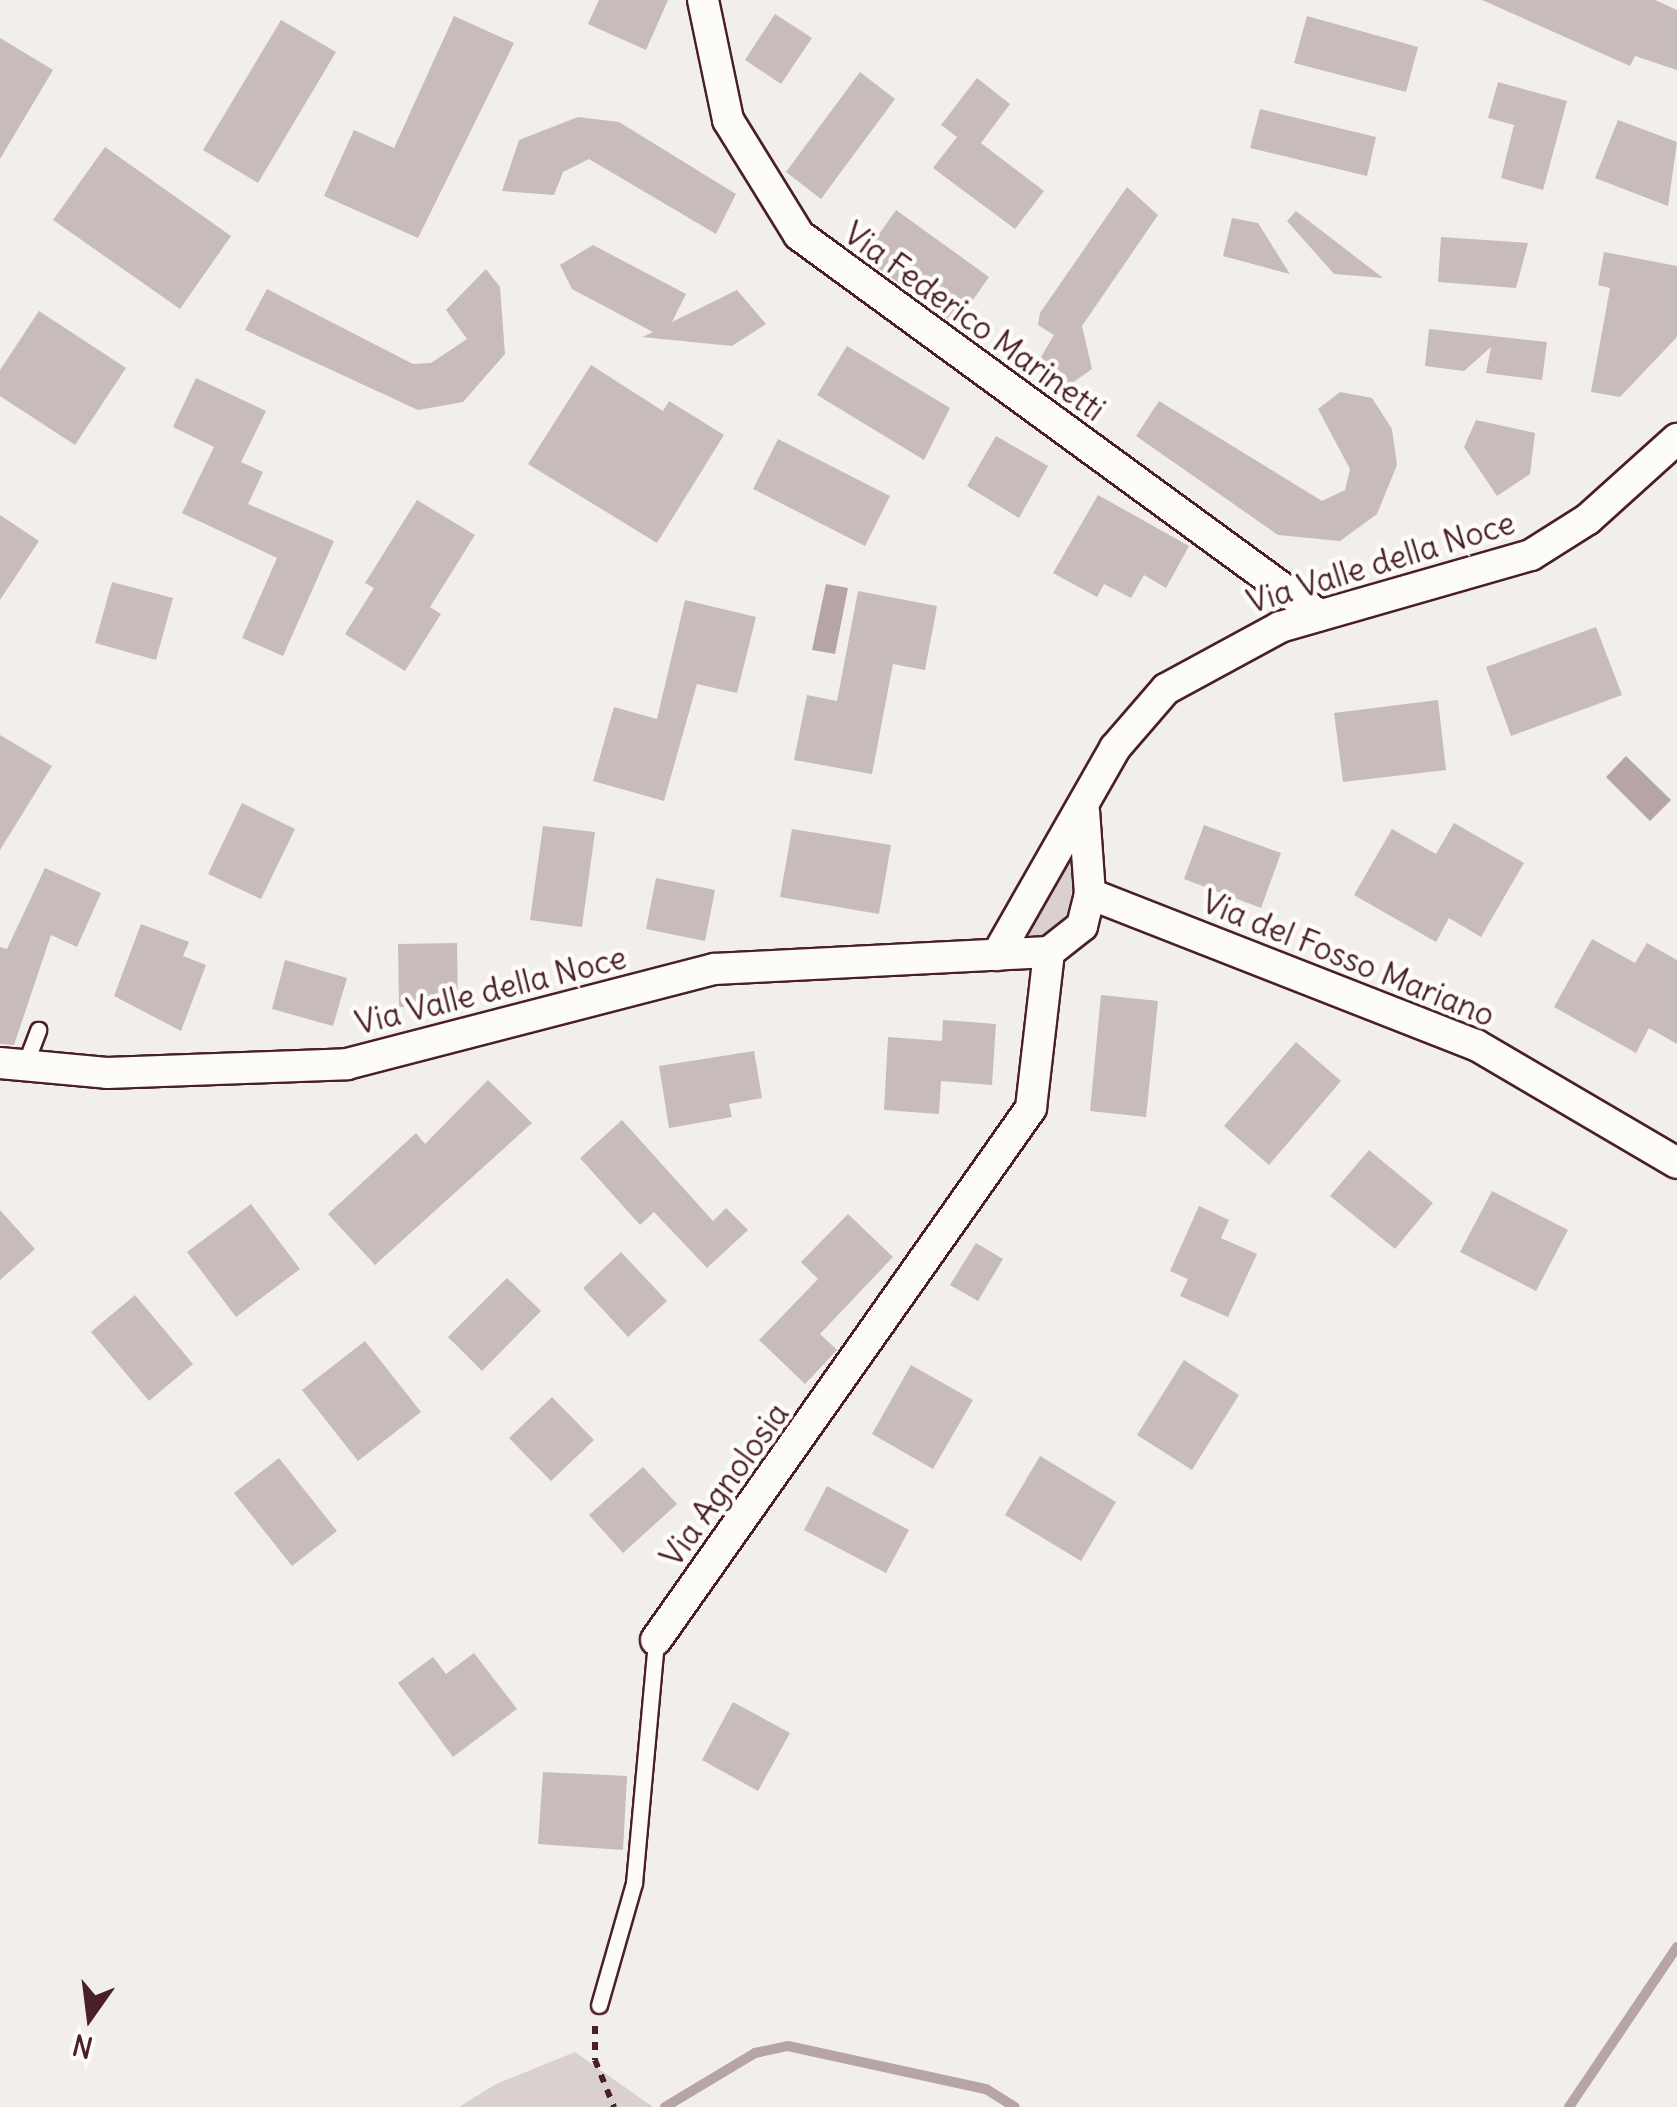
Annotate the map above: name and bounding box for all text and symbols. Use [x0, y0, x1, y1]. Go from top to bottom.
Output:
street label: Via Federico Marinetti [836, 214, 1112, 430]
street label: Via Valle della Noce [1242, 504, 1520, 622]
street label: Via del Fosso Mariano [1196, 883, 1500, 1035]
street label: Via Valle della Noce [351, 939, 631, 1043]
street label: Via Agnolosia [653, 1396, 797, 1574]
north arrow [40, 1967, 140, 2067]
text: N [69, 2026, 96, 2066]

